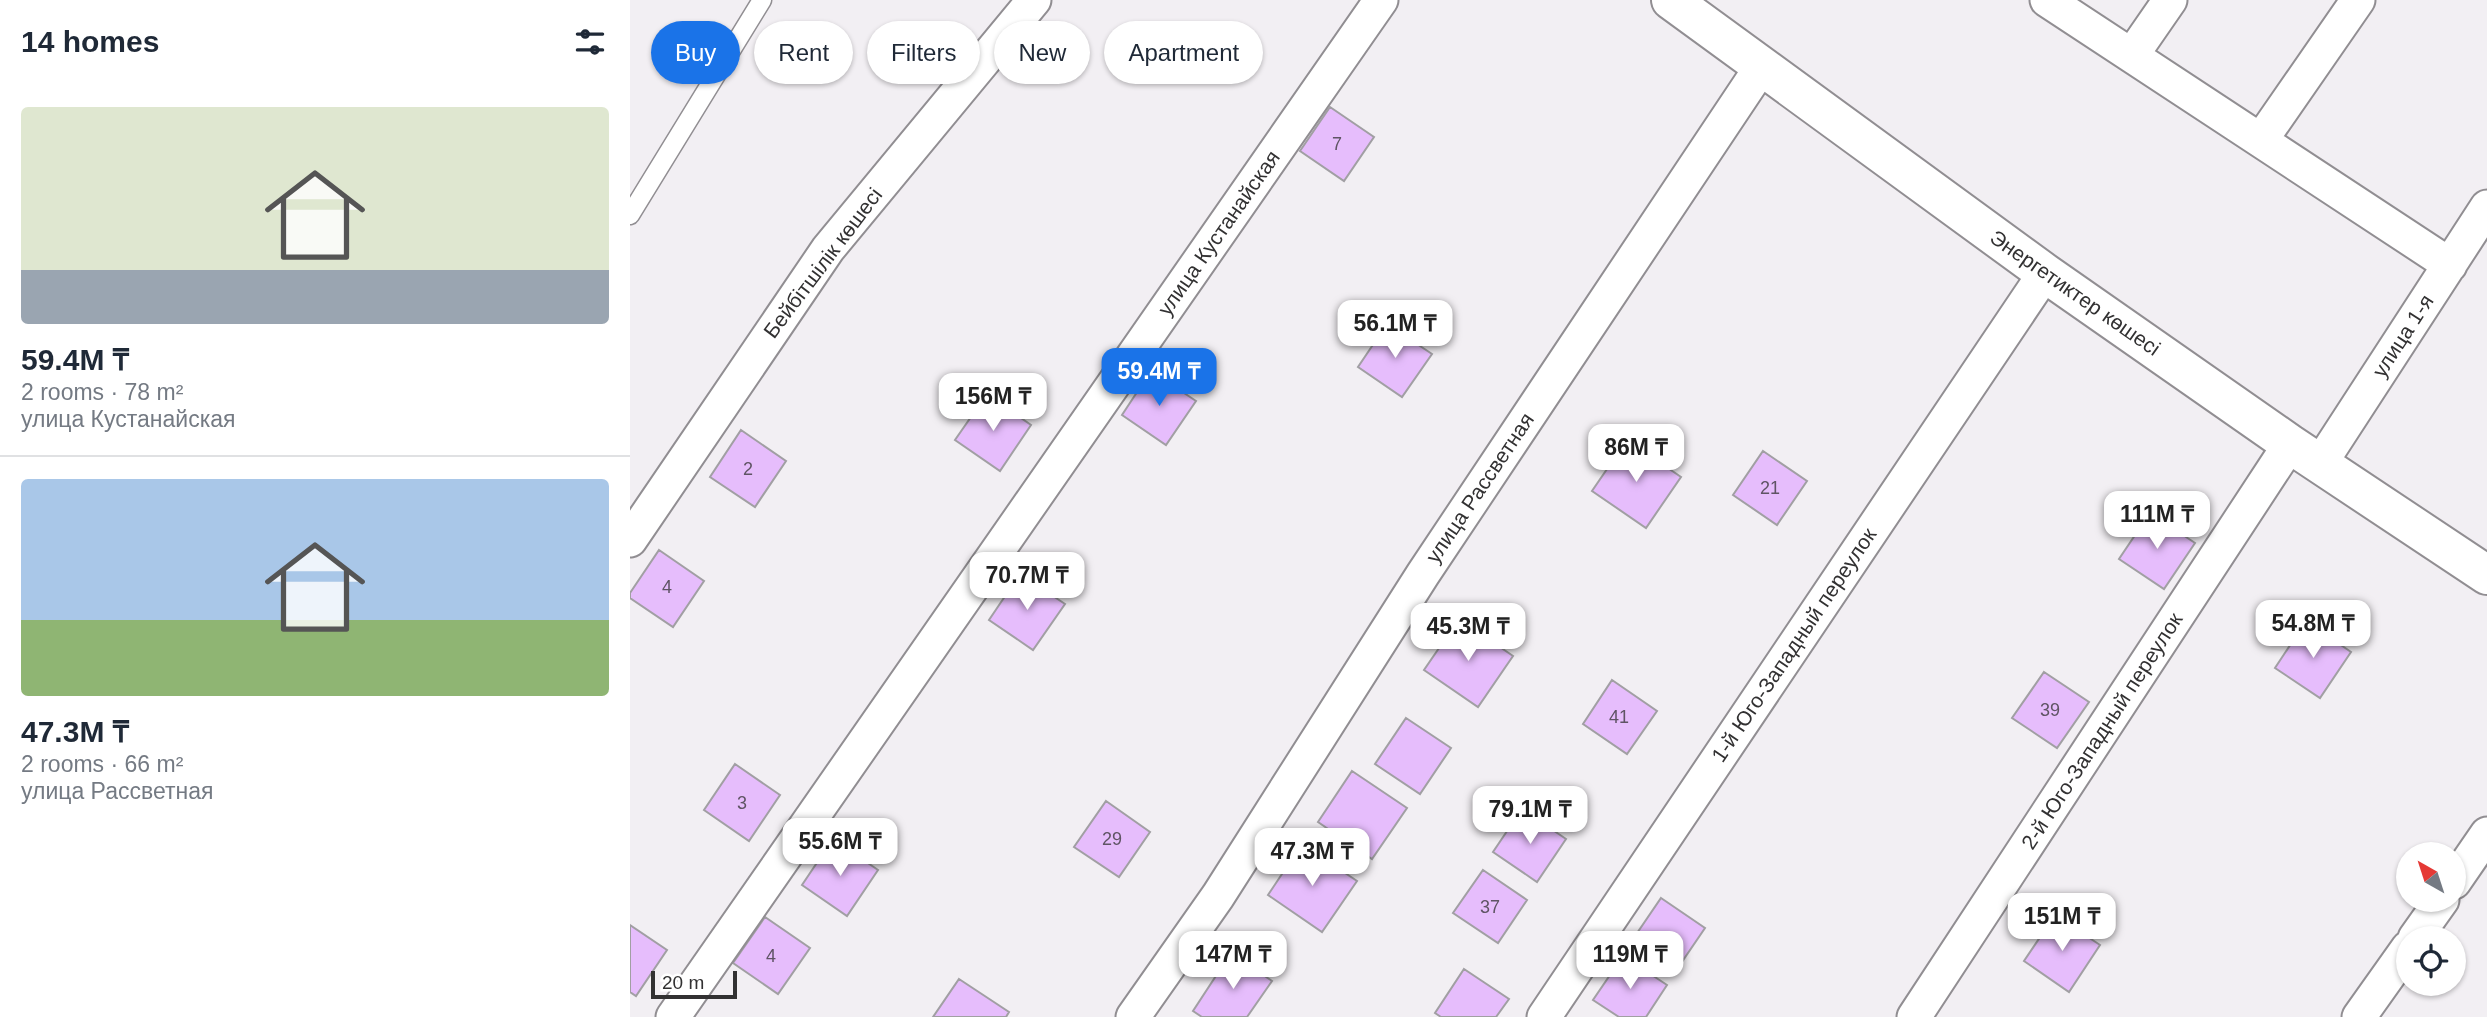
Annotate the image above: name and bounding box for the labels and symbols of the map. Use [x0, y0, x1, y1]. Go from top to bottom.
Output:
house number: 7 [1332, 134, 1342, 154]
street label: улица Кустанайская [1153, 146, 1284, 320]
street label: Бейбітшілік көшесі [759, 183, 886, 342]
street label: Энергетиктер көшесі [1986, 225, 2165, 360]
street label: улица 1-я [2367, 290, 2438, 381]
pin: 56.1M ₸ [1330, 300, 1460, 360]
pin: 59.4M ₸ [1094, 348, 1224, 408]
pin: 156M ₸ [936, 374, 1050, 433]
street label: улица Рассветная [1421, 408, 1538, 567]
pin: 86M ₸ [1587, 424, 1685, 484]
house number: 2 [743, 459, 753, 479]
house number: 21 [1760, 478, 1780, 498]
pin: 111M ₸ [2100, 491, 2214, 551]
street label: 1-й Юго-Западный переулок [1707, 523, 1881, 766]
pin: 70.7M ₸ [962, 552, 1092, 612]
house number: 4 [662, 577, 672, 597]
pin: 54.8M ₸ [2248, 600, 2378, 660]
pin: 45.3M ₸ [1403, 604, 1533, 663]
street label: 2-й Юго-Западный переулок [2017, 608, 2187, 853]
house number: 39 [2040, 700, 2060, 720]
house number: 41 [1609, 707, 1629, 727]
pin: 79.1M ₸ [1465, 786, 1595, 846]
house number: 3 [737, 793, 747, 813]
pin: 55.6M ₸ [775, 818, 905, 878]
pin: 47.3M ₸ [1247, 828, 1377, 888]
house number: 29 [1102, 829, 1122, 849]
north arrow [2396, 842, 2466, 912]
pin: 151M ₸ [2005, 894, 2119, 953]
house number: 37 [1480, 897, 1500, 917]
pin: 147M ₸ [1176, 932, 1290, 991]
pin: 119M ₸ [1573, 932, 1687, 991]
house number: 4 [766, 946, 776, 966]
scale bar [651, 968, 737, 1000]

